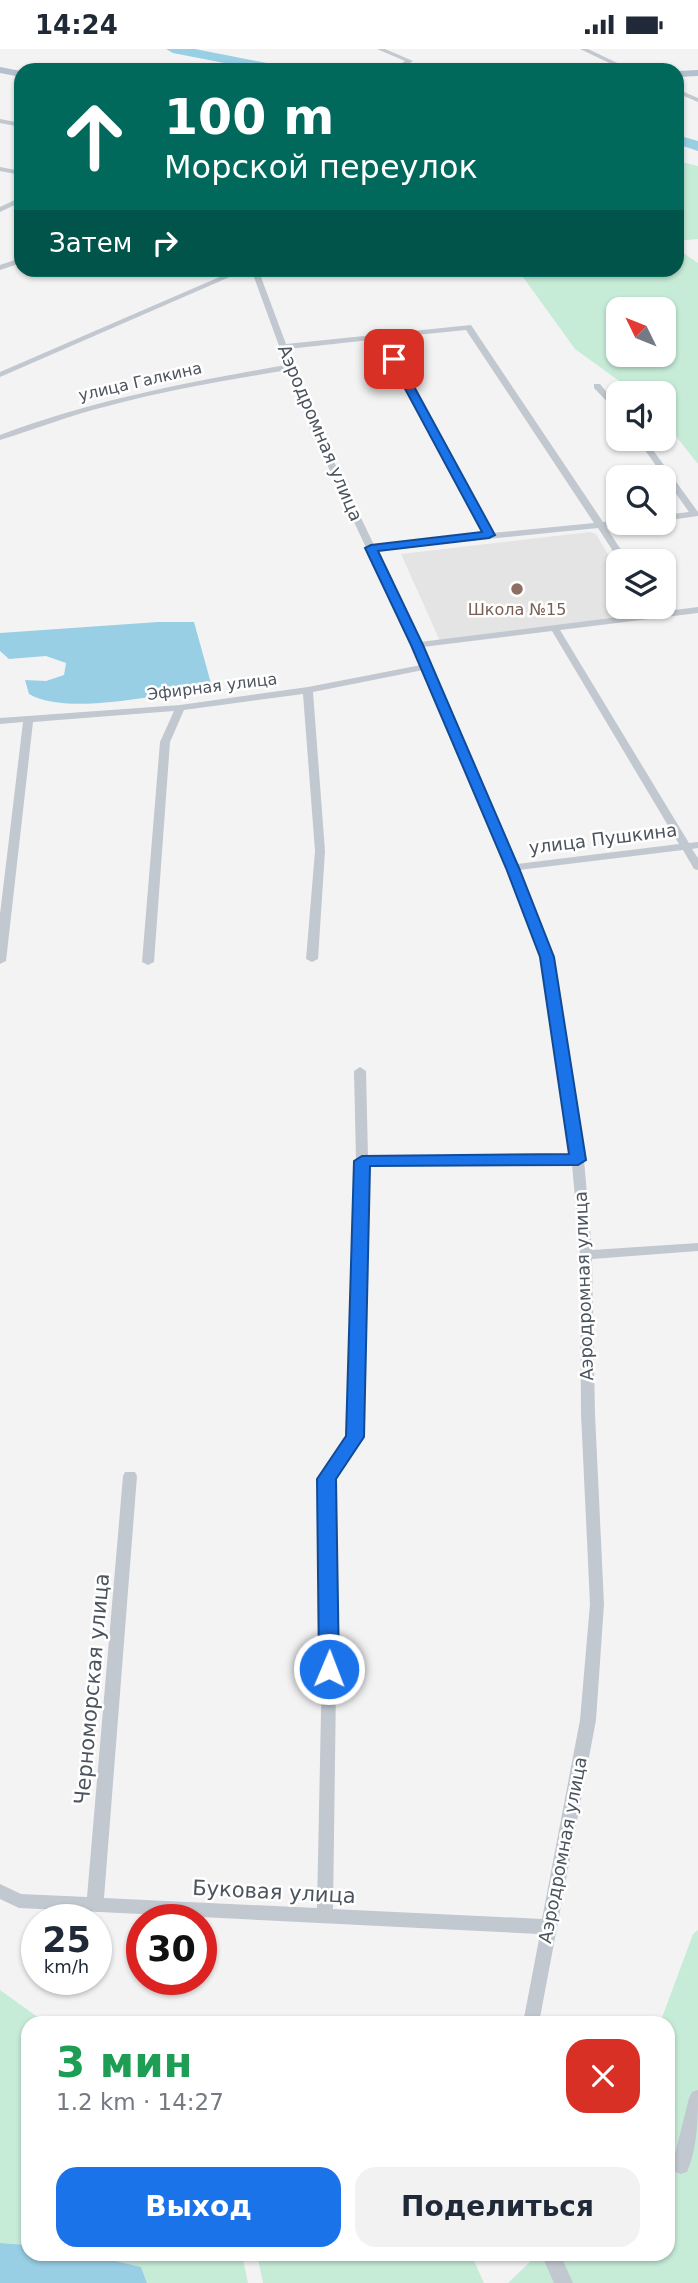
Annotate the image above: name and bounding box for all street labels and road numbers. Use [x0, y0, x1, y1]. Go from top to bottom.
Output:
street label: Аэродромная улица [274, 341, 367, 524]
street label: улица Галкина [77, 358, 204, 405]
street label: Эфирная улица [146, 669, 278, 704]
street label: улица Пушкина [528, 819, 678, 858]
street label: Аэродромная улица [570, 1191, 597, 1381]
street label: Черноморская улица [70, 1572, 114, 1806]
street label: Аэродромная улица [534, 1755, 591, 1945]
street label: Буковая улица [192, 1876, 356, 1908]

